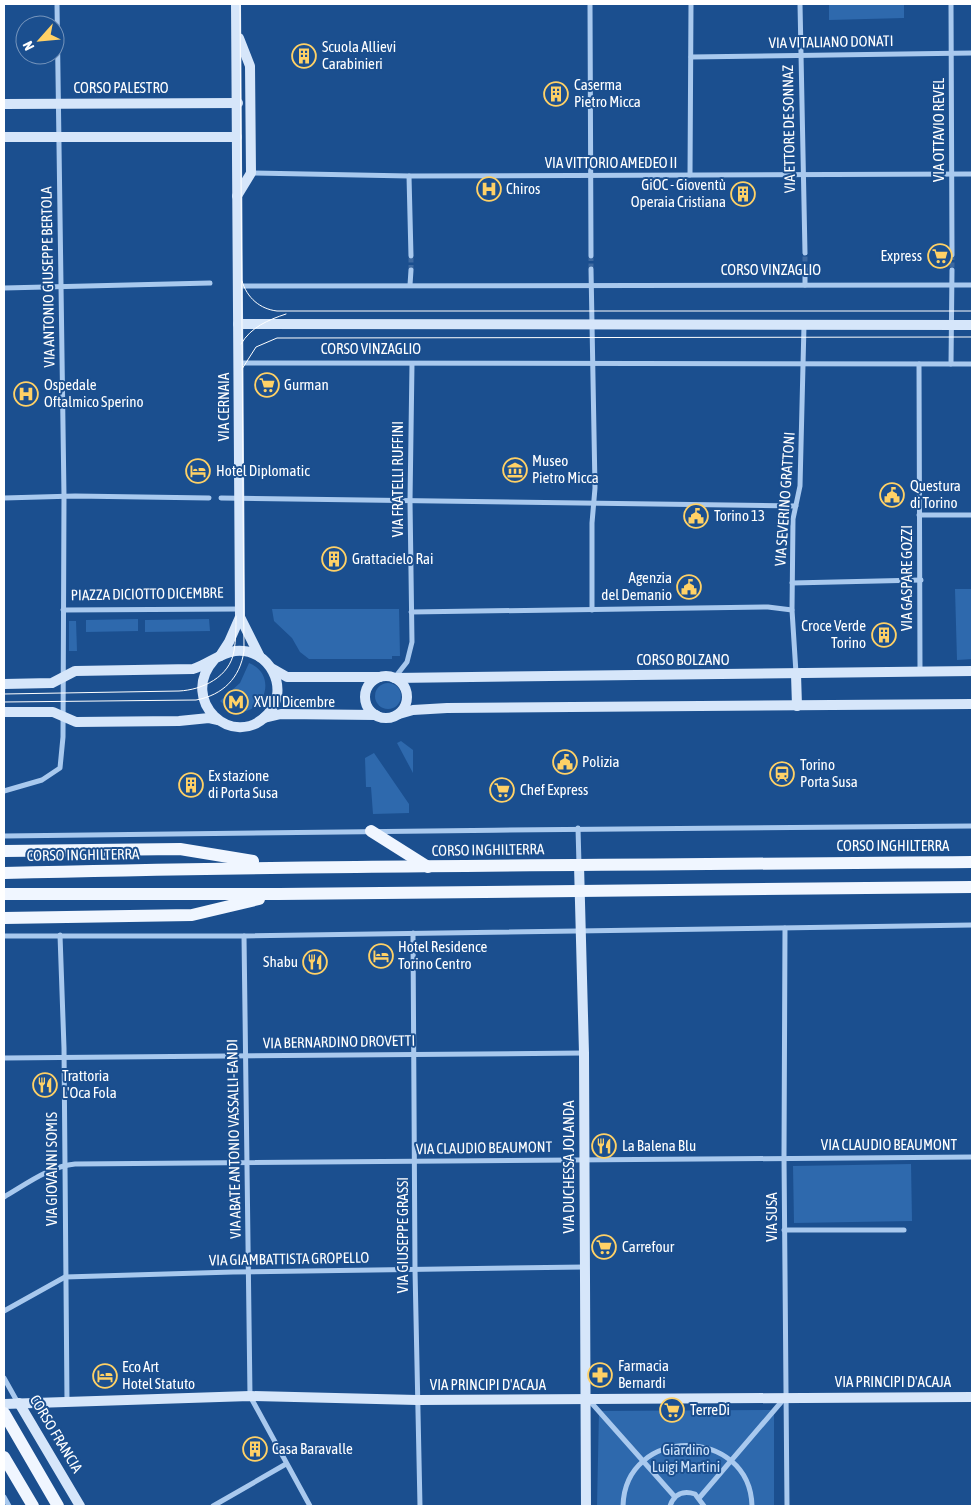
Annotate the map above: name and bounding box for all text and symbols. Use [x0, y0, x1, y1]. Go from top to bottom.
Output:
north arrow [15, 15, 65, 65]
street label: VIA VITALIANO DONATI [768, 32, 894, 51]
place label: Scuola Allievi Carabinieri [322, 38, 396, 72]
text: N [19, 39, 37, 53]
building icon: Scuola Allievi Carabinieri [291, 43, 317, 69]
street label: VIA ETTORE DE SONNAZ [779, 65, 798, 193]
place label: Caserma Pietro Micca [574, 76, 641, 110]
street label: VIA OTTAVIO REVEL [930, 78, 947, 182]
street label: CORSO PALESTRO [73, 79, 169, 96]
building icon: Caserma Pietro Micca [543, 81, 569, 107]
street label: VIA VITTORIO AMEDEO II [545, 154, 677, 171]
hospital icon: Chiros [476, 176, 502, 202]
place label: GiOC - Gioventù Operaia Cristiana [631, 176, 726, 210]
place label: Chiros [506, 180, 540, 197]
building icon: GiOC - Gioventù Operaia Cristiana [730, 181, 756, 207]
street label: VIA ANTONIO GIUSEPPE BERTOLA [37, 186, 58, 368]
supermarket icon: Express [927, 243, 953, 269]
place label: Express [881, 247, 922, 264]
street label: CORSO VINZAGLIO [721, 261, 821, 278]
street label: CORSO VINZAGLIO [321, 340, 421, 357]
street label: VIA CERNAIA [215, 372, 232, 441]
supermarket icon: Gurman [254, 372, 280, 398]
place label: Ospedale Oftalmico Sperino [44, 376, 144, 410]
place label: Gurman [284, 376, 329, 393]
hospital icon: Ospedale Oftalmico Sperino [13, 381, 39, 407]
street label: VIA FRATELLI RUFFINI [389, 421, 406, 537]
street label: VIA SEVERINO GRATTONI [771, 431, 798, 567]
place label: Museo Pietro Micca [532, 452, 599, 486]
museum icon: Museo Pietro Micca [502, 457, 528, 483]
hotel icon: Hotel Diplomatic [185, 458, 211, 484]
place label: Hotel Diplomatic [216, 462, 310, 479]
place label: Questura di Torino [910, 477, 961, 511]
public building icon: Questura di Torino [879, 482, 905, 508]
public building icon: Torino 13 [683, 503, 709, 529]
place label: Torino 13 [714, 507, 765, 524]
street label: VIA GASPARE GOZZI [898, 525, 915, 631]
building icon: Grattacielo Rai [321, 546, 347, 572]
place label: Grattacielo Rai [352, 550, 433, 567]
place label: Agenzia del Demanio [601, 569, 672, 603]
public building icon: Agenzia del Demanio [676, 574, 702, 600]
street label: PIAZZA DICIOTTO DICEMBRE [70, 584, 224, 603]
place label: Croce Verde Torino [801, 617, 866, 651]
building icon: Croce Verde Torino [871, 622, 897, 648]
street label: CORSO BOLZANO [636, 651, 730, 668]
metro station icon: XVIII Dicembre [223, 689, 249, 715]
place label: XVIII Dicembre [254, 693, 335, 710]
public building icon: Polizia [552, 749, 578, 775]
place label: Polizia [582, 753, 620, 770]
place label: Torino Porta Susa [800, 756, 858, 790]
station icon: Torino Porta Susa [769, 761, 795, 787]
place label: Ex stazione di Porta Susa [208, 767, 278, 801]
building icon: Ex stazione di Porta Susa [178, 772, 204, 798]
supermarket icon: Chef Express [489, 777, 515, 803]
place label: Chef Express [520, 781, 588, 798]
street label: CORSO INGHILTERRA [837, 837, 950, 854]
street label: CORSO INGHILTERRA [431, 840, 545, 859]
street label: CORSO INGHILTERRA [26, 845, 140, 864]
place label: Hotel Residence Torino Centro [398, 938, 488, 972]
hotel icon: Hotel Residence Torino Centro [368, 943, 394, 969]
restaurant icon: Shabu [302, 949, 328, 975]
place label: Shabu [263, 953, 298, 970]
street label: VIA BERNARDINO DROVETTI [263, 1032, 415, 1051]
street label: VIA ABATE ANTONIO VASSALLI-EANDI [223, 1039, 244, 1239]
place label: Trattoria L'Oca Fola [62, 1067, 117, 1101]
restaurant icon: Trattoria L'Oca Fola [32, 1072, 58, 1098]
street label: VIA DUCHESSA JOLANDA [560, 1100, 577, 1234]
street label: VIA GIOVANNI SOMIS [43, 1112, 60, 1226]
restaurant icon: La Balena Blu [591, 1133, 617, 1159]
street label: VIA CLAUDIO BEAUMONT [821, 1136, 958, 1153]
place label: La Balena Blu [622, 1137, 696, 1154]
street label: VIA CLAUDIO BEAUMONT [416, 1138, 553, 1157]
street label: VIA GIUSEPPE GRASSI [394, 1177, 411, 1293]
street label: VIA SUSA [763, 1192, 780, 1242]
supermarket icon: Carrefour [591, 1234, 617, 1260]
place label: Carrefour [622, 1238, 675, 1255]
street label: VIA GIAMBATTISTA GROPELLO [209, 1249, 369, 1268]
place label: Farmacia Bernardi [618, 1357, 669, 1391]
place label: Eco Art Hotel Statuto [122, 1358, 195, 1392]
pharmacy icon: Farmacia Bernardi [587, 1362, 613, 1388]
hotel icon: Eco Art Hotel Statuto [92, 1363, 118, 1389]
street label: VIA PRINCIPI D'ACAJA [835, 1373, 952, 1390]
street label: VIA PRINCIPI D'ACAJA [430, 1376, 547, 1393]
street label: CORSO FRANCIA [27, 1392, 87, 1476]
supermarket icon: TerreDi [659, 1397, 685, 1423]
place label: TerreDi [690, 1401, 730, 1418]
building icon: Casa Baravalle [242, 1436, 268, 1462]
place label: Casa Baravalle [272, 1440, 353, 1457]
park label: Giardino Luigi Martini [652, 1441, 720, 1475]

